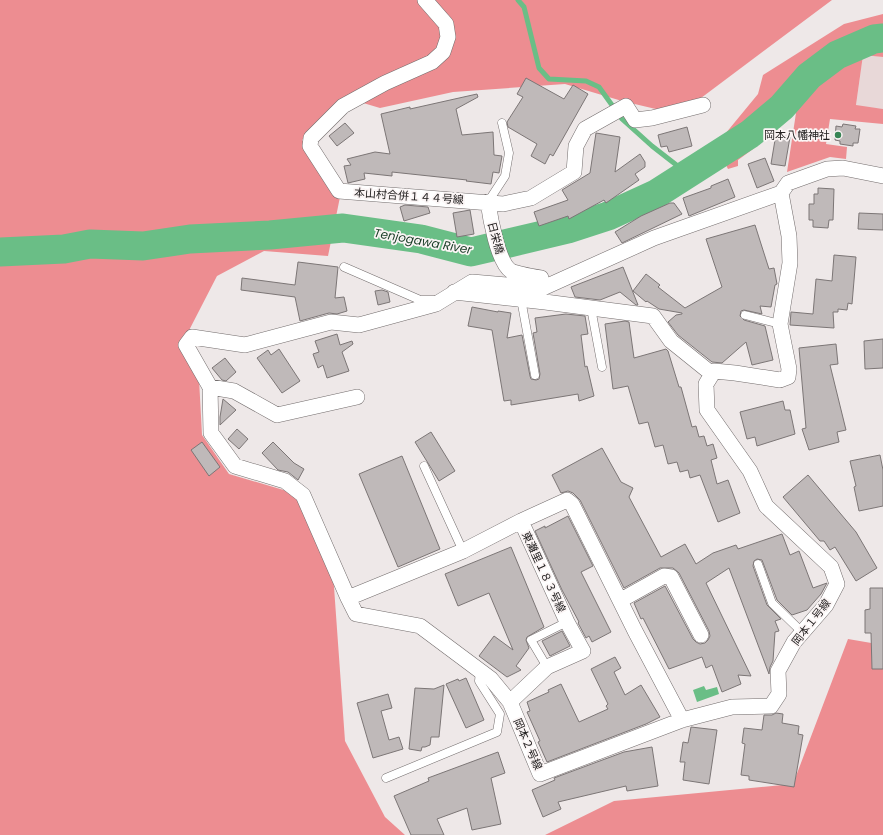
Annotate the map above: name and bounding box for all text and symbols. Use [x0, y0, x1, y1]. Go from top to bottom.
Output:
place label: 岡本八幡神社 [764, 127, 830, 143]
marker: 岡本八幡神社 [833, 130, 843, 140]
street label: 本山村合併１４４号線 [354, 184, 464, 208]
street label: 日栄橋 [484, 220, 508, 256]
water label: Tenjogawa River [373, 224, 474, 258]
street label: 東灘里１８３号線 [518, 529, 570, 615]
street label: 岡本１号線 [788, 595, 834, 649]
street label: 岡本２号線 [510, 716, 546, 772]

